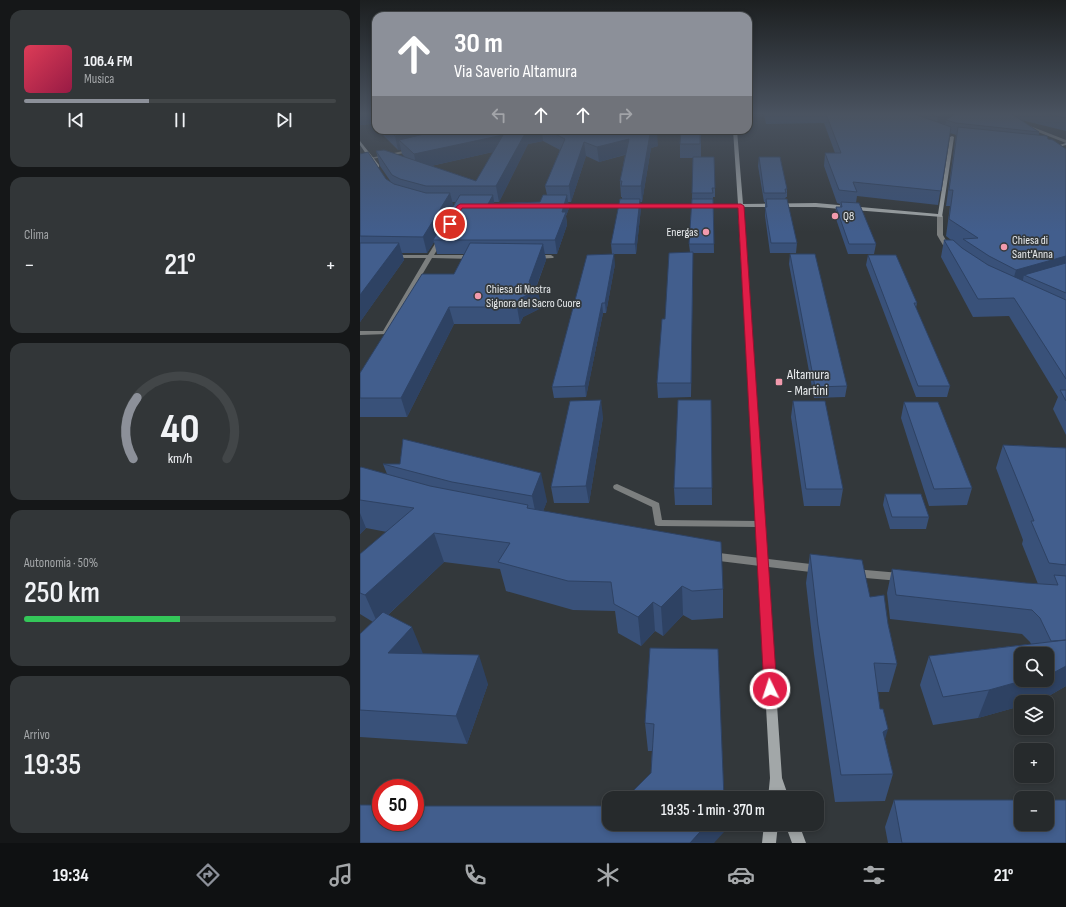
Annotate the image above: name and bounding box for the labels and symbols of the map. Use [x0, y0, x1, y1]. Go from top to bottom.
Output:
pin [433, 207, 467, 241]
place label: Q8 [843, 209, 854, 224]
marker: Q8 [830, 211, 840, 221]
place label: Energas [666, 225, 698, 240]
marker: Energas [701, 227, 711, 237]
place label: Chiesa di Sant'Anna [1012, 233, 1053, 262]
marker: Chiesa di Sant'Anna [999, 242, 1009, 252]
place label: Chiesa di Nostra Signora del Sacro Cuore [486, 282, 581, 311]
marker: Chiesa di Nostra Signora del Sacro Cuore [473, 291, 483, 301]
place label: Altamura - Martini [786, 366, 829, 399]
marker: Altamura - Martini [774, 377, 784, 387]
position arrow [749, 668, 791, 710]
speed limit sign: 50 [372, 779, 424, 831]

